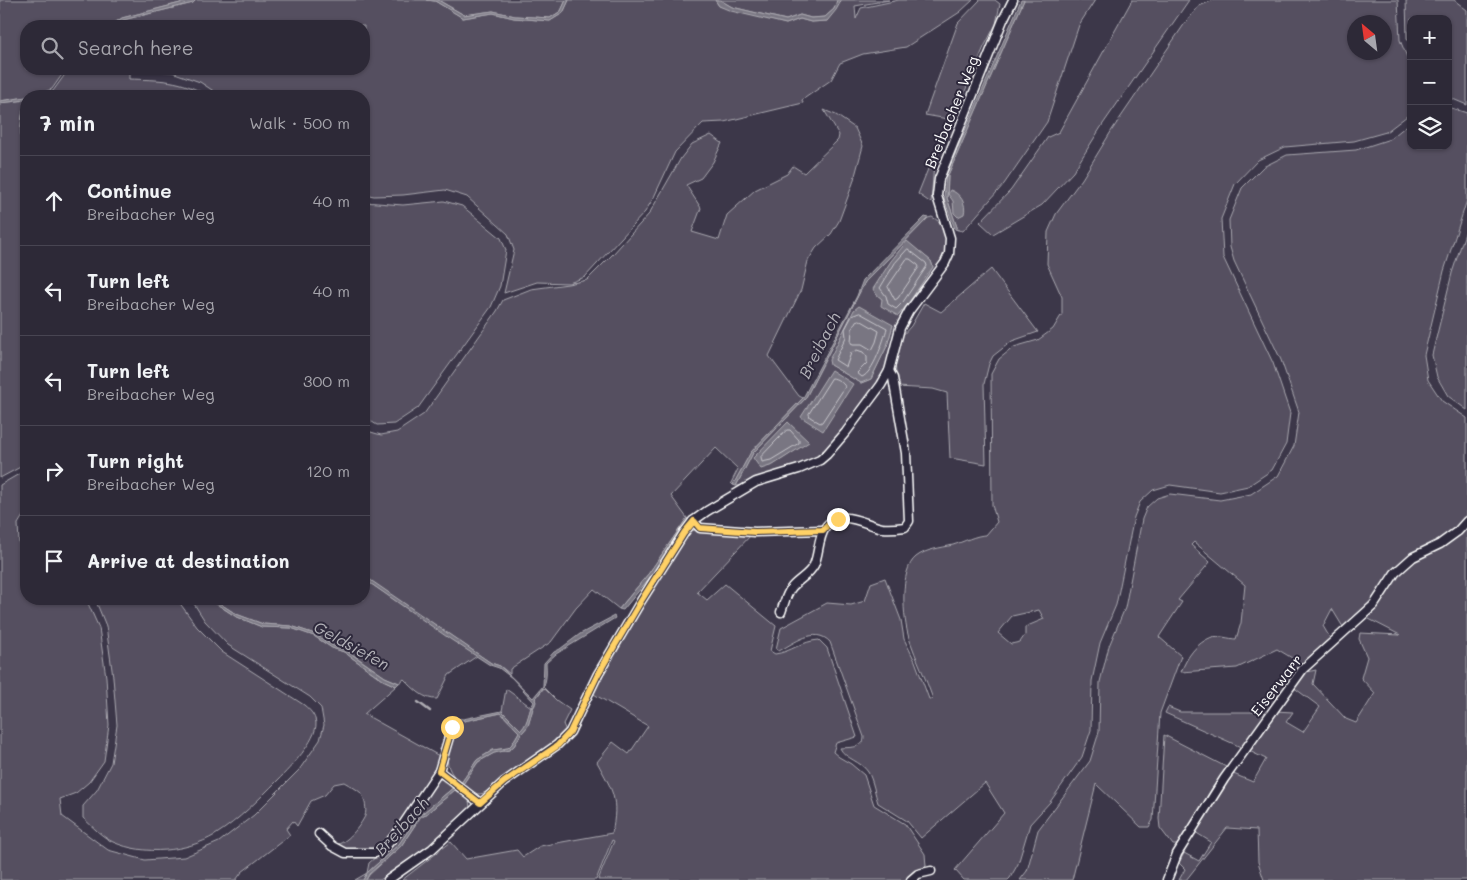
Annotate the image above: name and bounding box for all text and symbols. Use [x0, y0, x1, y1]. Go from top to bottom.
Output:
north arrow [1347, 15, 1392, 60]
map controls [1407, 15, 1452, 150]
button: + [1407, 15, 1452, 60]
search box [20, 20, 370, 75]
icon: search [38, 34, 66, 62]
text: Search here [78, 35, 194, 60]
street label: Breibacher Weg [919, 52, 983, 171]
button: − [1407, 60, 1452, 105]
button: layers [1407, 105, 1452, 150]
text: 7 min [40, 109, 95, 136]
text: Walk · 500 m [249, 112, 350, 133]
text: Continue [87, 178, 172, 203]
icon: ahead [40, 187, 68, 215]
text: 40 m [313, 190, 350, 211]
text: Breibacher Weg [87, 203, 215, 224]
text: Turn left [87, 268, 170, 293]
icon: left [40, 277, 68, 305]
text: 40 m [313, 280, 350, 301]
text: Breibacher Weg [87, 293, 215, 314]
water label: Breibach [793, 308, 845, 382]
text: Turn left [87, 358, 170, 383]
icon: left [40, 367, 68, 395]
text: 300 m [303, 370, 350, 391]
text: Breibacher Weg [87, 383, 215, 404]
text: Turn right [87, 448, 184, 473]
icon: right [40, 457, 68, 485]
text: 120 m [306, 460, 350, 481]
text: Breibacher Weg [87, 473, 215, 494]
route end [827, 508, 850, 531]
icon: arrive [40, 547, 68, 575]
text: Arrive at destination [87, 548, 290, 573]
water label: Geldsiefen [310, 616, 394, 674]
street label: Eiserwarr [1246, 650, 1306, 720]
route start [441, 716, 464, 739]
water label: Breibach [369, 792, 433, 860]

